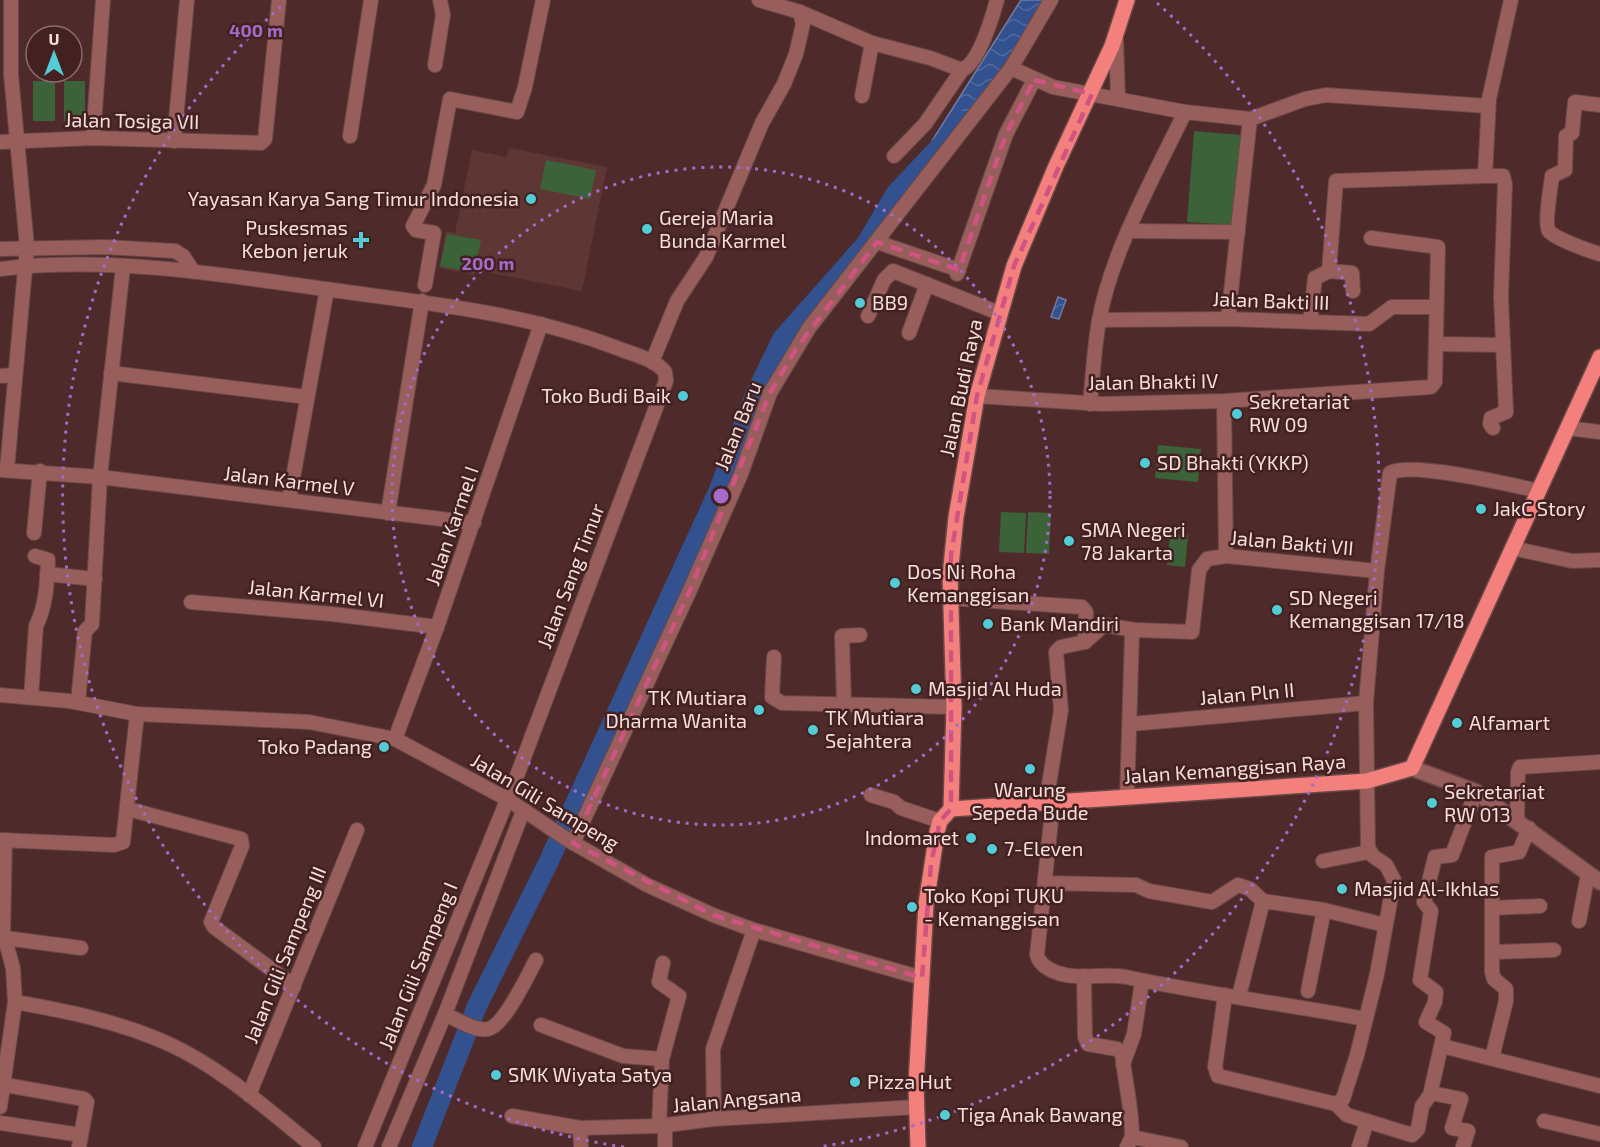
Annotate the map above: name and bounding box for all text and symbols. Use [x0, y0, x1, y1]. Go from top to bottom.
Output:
text: 400 m [229, 19, 283, 41]
north arrow [24, 24, 84, 84]
text: U [49, 29, 59, 48]
street label: Jalan Tosiga VII [64, 107, 200, 133]
place label: Yayasan Karya Sang Timur Indonesia [188, 186, 519, 210]
marker: Yayasan Karya Sang Timur Indonesia [524, 192, 538, 206]
place label: Gereja Maria Bunda Karmel [659, 205, 786, 252]
place label: Puskesmas Kebon jeruk [242, 215, 348, 262]
marker: Gereja Maria Bunda Karmel [640, 222, 654, 236]
marker: Puskesmas Kebon jeruk [352, 231, 370, 249]
text: 200 m [462, 252, 514, 274]
street label: Jalan Bakti III [1212, 286, 1330, 314]
place label: BB9 [872, 290, 908, 314]
marker: BB9 [853, 296, 867, 310]
street label: Jalan Budi Raya [934, 317, 986, 459]
street label: Jalan Bhakti IV [1088, 368, 1218, 394]
street label: Jalan Baru [708, 378, 766, 474]
place label: Toko Budi Baik [541, 383, 671, 407]
marker: Toko Budi Baik [676, 389, 690, 403]
place label: Sekretariat RW 09 [1249, 389, 1350, 436]
marker: Sekretariat RW 09 [1230, 407, 1244, 421]
place label: SD Bhakti (YKKP) [1157, 450, 1309, 474]
marker: SD Bhakti (YKKP) [1138, 456, 1152, 470]
street label: Jalan Karmel V [222, 460, 356, 500]
street label: Jalan Karmel I [419, 463, 483, 589]
centre of rings [711, 486, 731, 506]
place label: JakC Story [1493, 496, 1586, 520]
street label: Jalan Sang Timur [531, 500, 609, 651]
marker: JakC Story [1474, 502, 1488, 516]
place label: SMA Negeri 78 Jakarta [1081, 517, 1186, 564]
street label: Jalan Bakti VII [1229, 525, 1355, 559]
marker: SMA Negeri 78 Jakarta [1062, 534, 1076, 548]
place label: Dos Ni Roha Kemanggisan [907, 559, 1029, 606]
street label: Jalan Karmel VI [247, 574, 385, 612]
marker: Dos Ni Roha Kemanggisan [888, 576, 902, 590]
place label: SD Negeri Kemanggisan 17/18 [1289, 585, 1465, 632]
marker: SD Negeri Kemanggisan 17/18 [1270, 603, 1284, 617]
place label: Bank Mandiri [1000, 611, 1119, 635]
marker: Bank Mandiri [981, 617, 995, 631]
place label: Masjid Al Huda [928, 676, 1062, 700]
street label: Jalan Pln II [1199, 677, 1295, 709]
marker: Masjid Al Huda [909, 682, 923, 696]
place label: TK Mutiara Dharma Wanita [606, 685, 747, 732]
marker: TK Mutiara Dharma Wanita [752, 703, 766, 717]
place label: TK Mutiara Sejahtera [825, 705, 924, 752]
place label: Alfamart [1469, 710, 1550, 734]
marker: Alfamart [1450, 716, 1464, 730]
marker: TK Mutiara Sejahtera [806, 723, 820, 737]
place label: Toko Padang [258, 734, 372, 758]
marker: Toko Padang [377, 740, 391, 754]
street label: Jalan Gili Sampeng [467, 747, 624, 855]
street label: Jalan Kemanggisan Raya [1123, 748, 1347, 788]
marker: Warung Sepeda Bude [1023, 762, 1037, 776]
place label: Warung Sepeda Bude [971, 777, 1089, 824]
place label: Sekretariat RW 013 [1444, 779, 1545, 826]
marker: Sekretariat RW 013 [1425, 796, 1439, 810]
place label: Indomaret [865, 825, 959, 849]
marker: Indomaret [964, 831, 978, 845]
place label: 7-Eleven [1004, 836, 1083, 860]
marker: 7-Eleven [985, 842, 999, 856]
street label: Jalan Gili Sampeng III [238, 863, 331, 1047]
place label: Masjid Al-Ikhlas [1354, 876, 1499, 900]
street label: Jalan Gili Sampeng I [373, 879, 462, 1053]
marker: Masjid Al-Ikhlas [1335, 882, 1349, 896]
place label: Toko Kopi TUKU - Kemanggisan [924, 883, 1064, 930]
marker: Toko Kopi TUKU - Kemanggisan [905, 900, 919, 914]
place label: SMK Wiyata Satya [508, 1062, 672, 1086]
marker: SMK Wiyata Satya [489, 1068, 503, 1082]
place label: Pizza Hut [867, 1069, 952, 1093]
marker: Pizza Hut [848, 1075, 862, 1089]
street label: Jalan Angsana [671, 1081, 802, 1117]
place label: Tiga Anak Bawang [957, 1102, 1123, 1126]
marker: Tiga Anak Bawang [938, 1108, 952, 1122]

